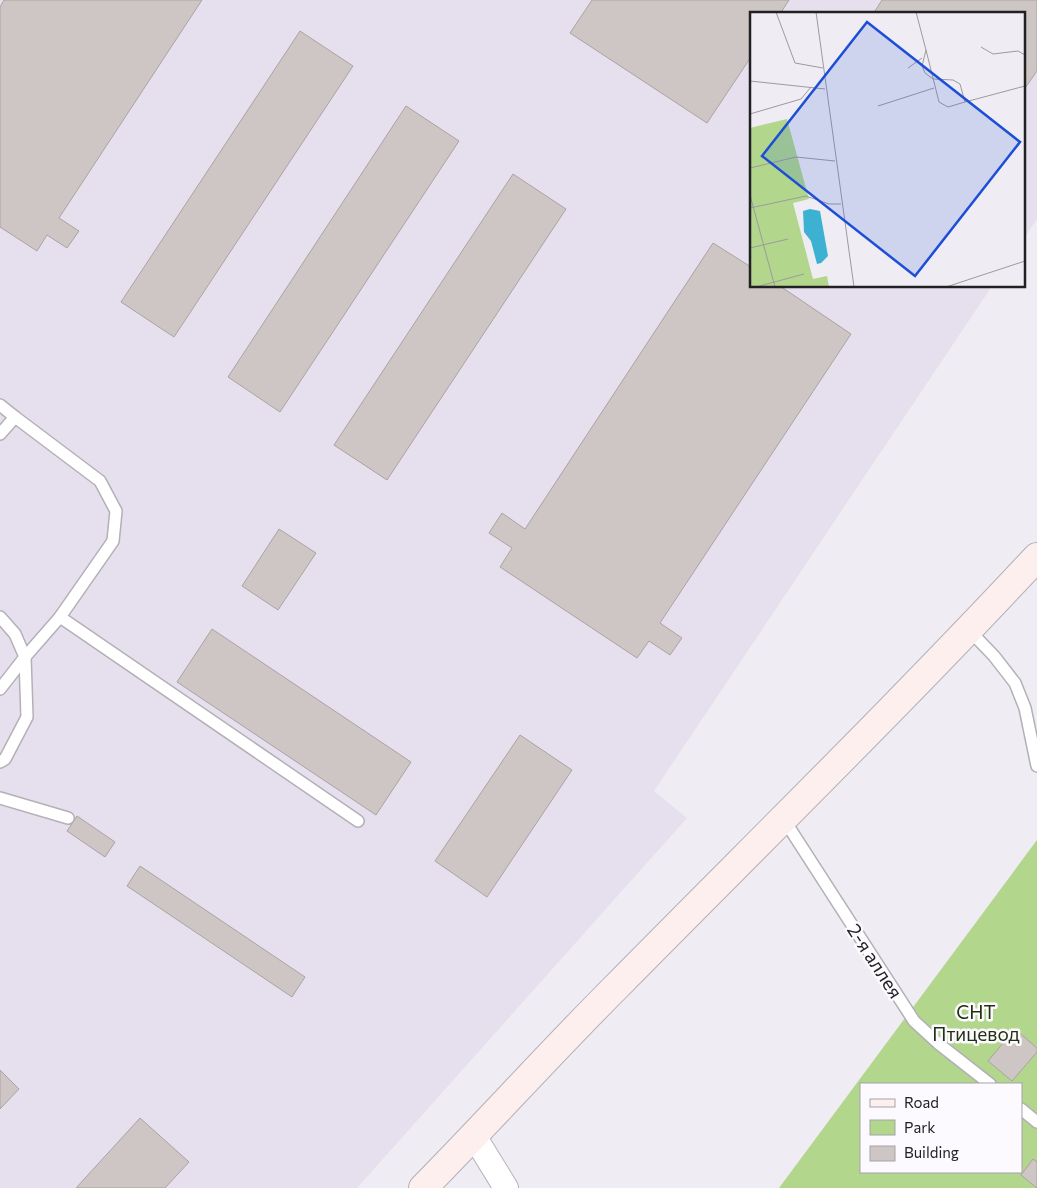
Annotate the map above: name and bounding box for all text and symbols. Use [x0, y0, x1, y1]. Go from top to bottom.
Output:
inset map [750, 12, 1024, 288]
street label: 2-я аллея [843, 919, 908, 1002]
park label: СНТ Птицевод [932, 1000, 1020, 1045]
legend [860, 1083, 1022, 1173]
text: Road [904, 1093, 939, 1111]
text: Park [904, 1118, 935, 1136]
text: Building [904, 1143, 959, 1161]

